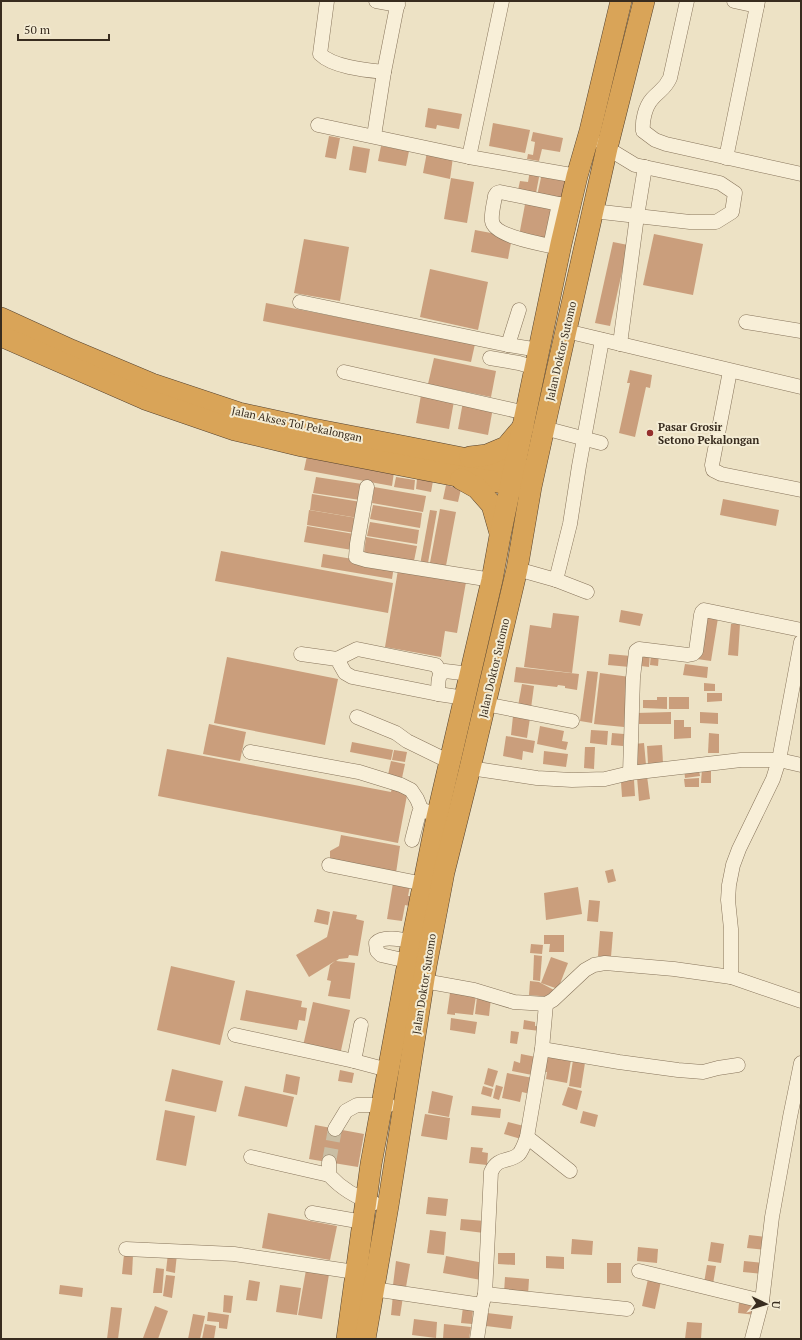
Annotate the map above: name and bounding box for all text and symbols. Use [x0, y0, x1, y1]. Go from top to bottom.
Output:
scale bar [18, 16, 109, 42]
text: 50 m [24, 22, 51, 37]
street label: Jalan Doktor Sutomo [543, 300, 579, 402]
street label: Jalan Akses Tol Pekalongan [230, 403, 364, 445]
place label: Pasar Grosir Setono Pekalongan [658, 420, 759, 447]
marker: Pasar Grosir Setono Pekalongan [645, 428, 655, 438]
street label: Jalan Doktor Sutomo [476, 617, 512, 719]
street label: Jalan Doktor Sutomo [409, 933, 439, 1035]
north arrow [746, 1284, 786, 1324]
text: U [769, 1300, 783, 1309]

